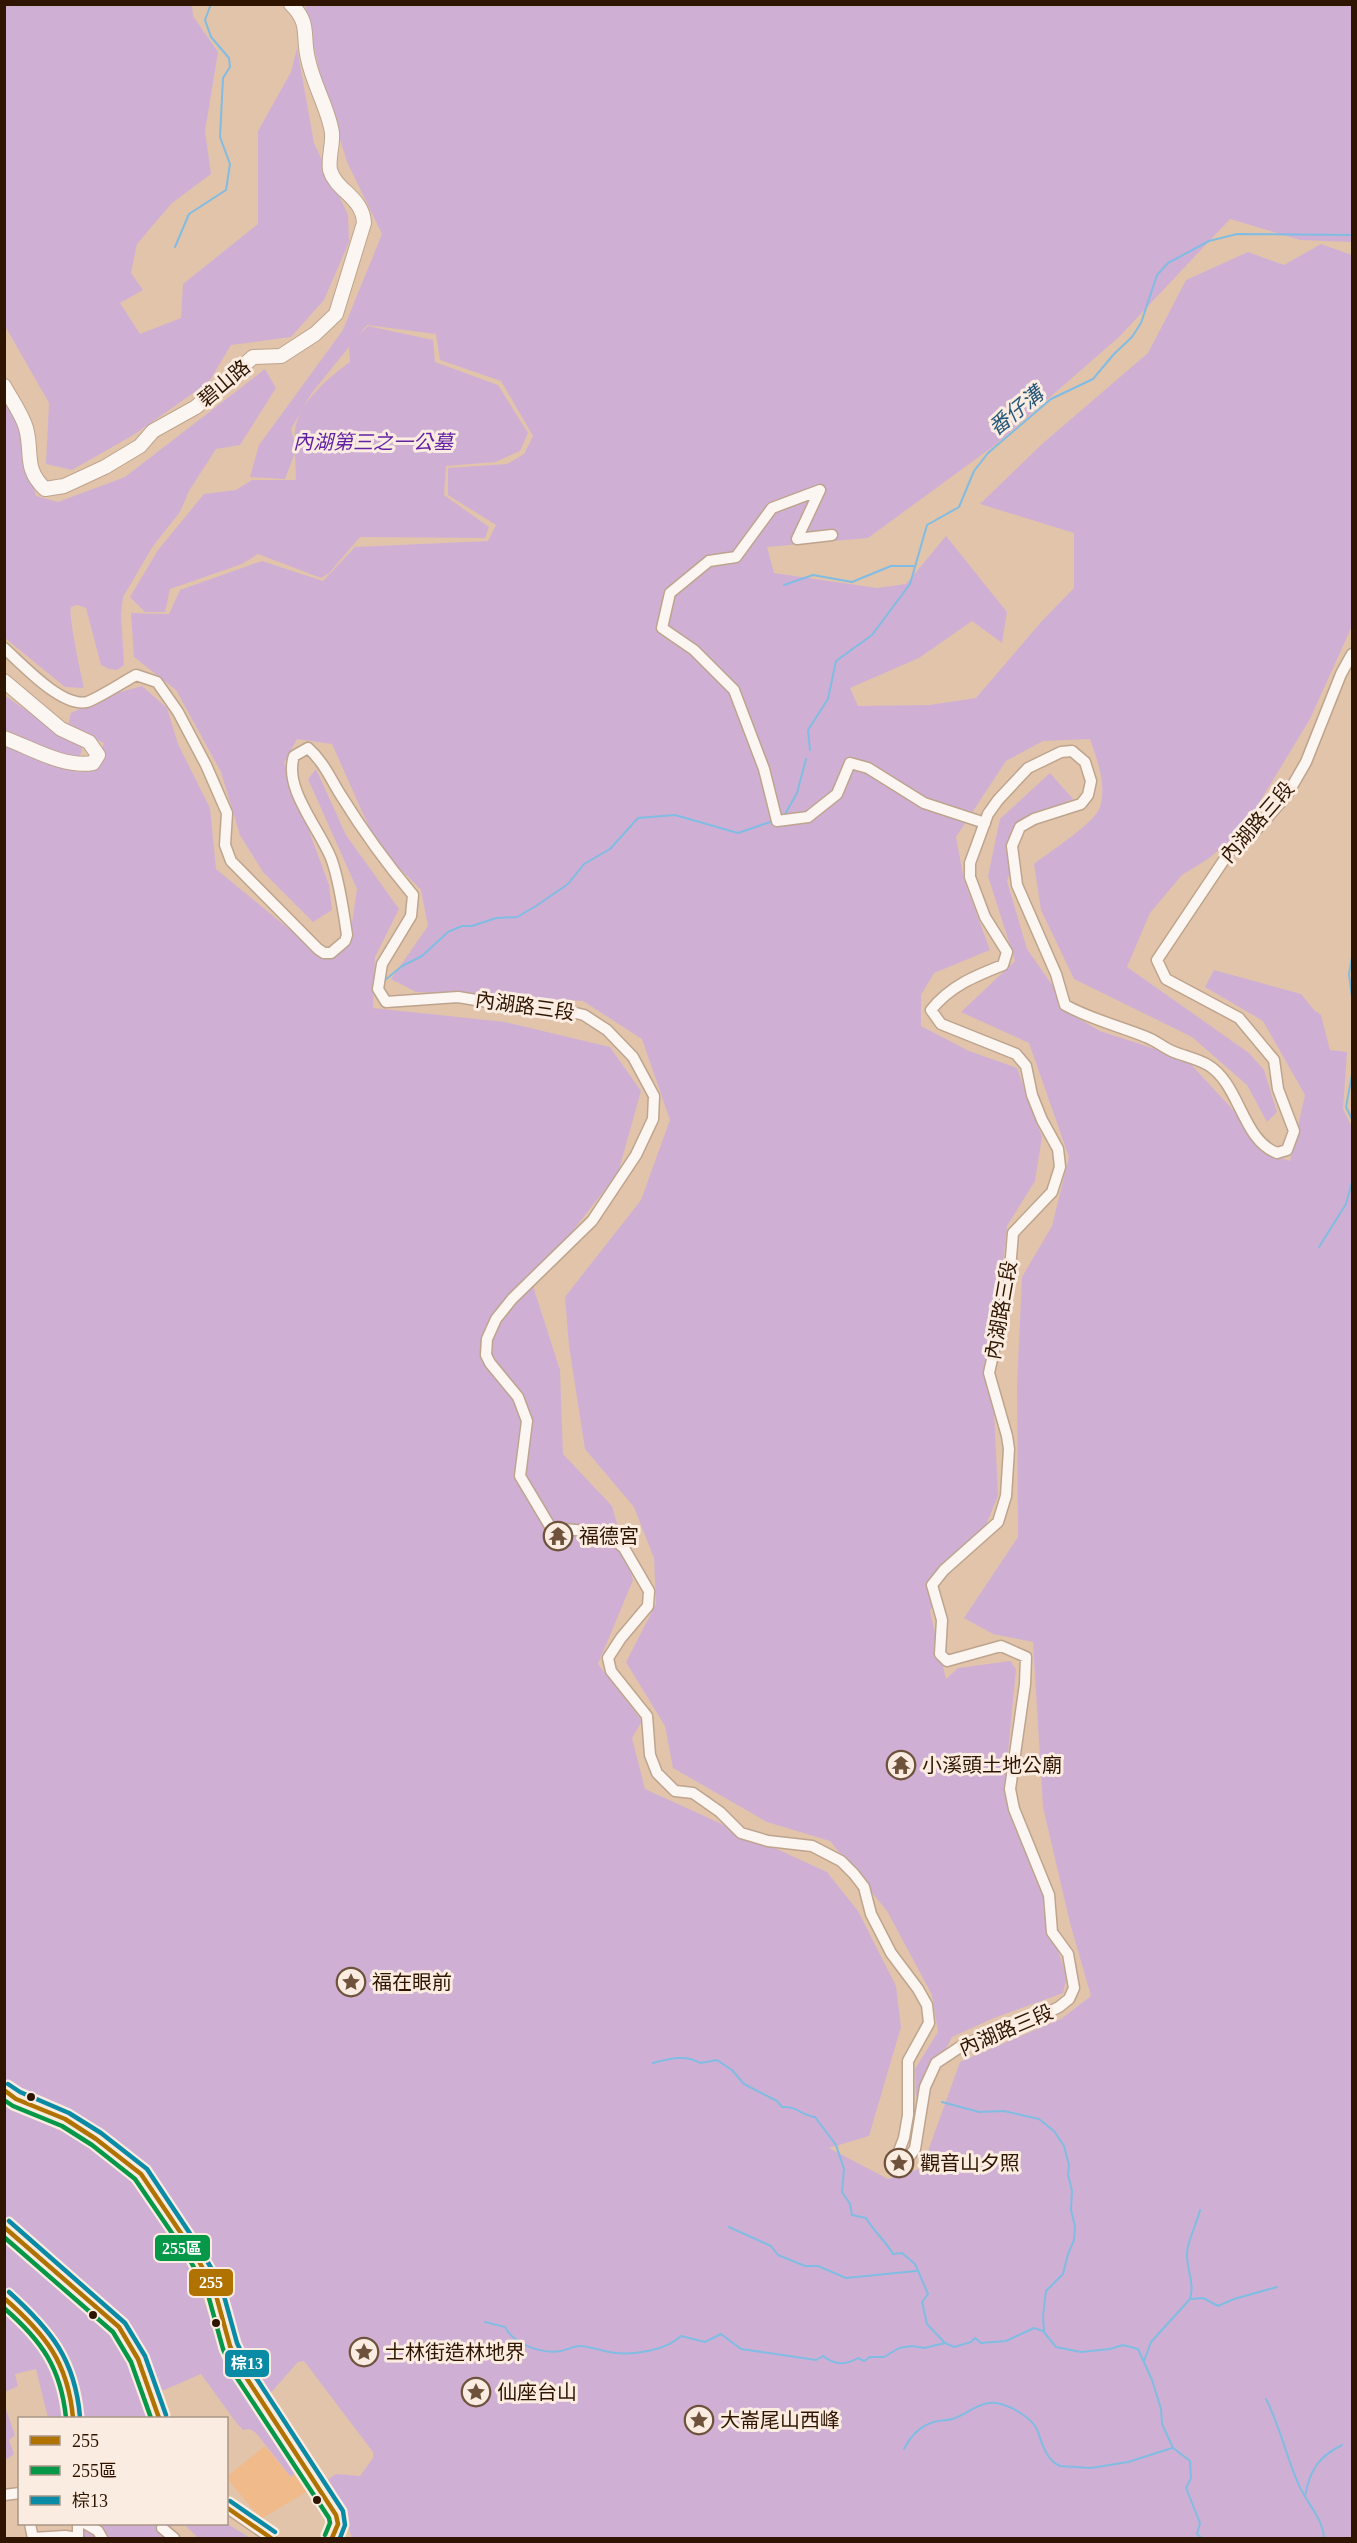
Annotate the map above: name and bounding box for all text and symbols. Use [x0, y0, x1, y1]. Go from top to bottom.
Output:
street label: 碧山路 [194, 355, 254, 411]
water label: 番仔溝 [984, 380, 1050, 440]
park label: 內湖第三之一公墓 [293, 431, 456, 453]
street label: 內湖路三段 [1216, 777, 1298, 867]
street label: 內湖路三段 [474, 988, 576, 1024]
street label: 內湖路三段 [981, 1259, 1021, 1361]
temple icon: 福德宮 [542, 1520, 574, 1552]
place label: 福德宮 [579, 1525, 639, 1547]
temple icon: 小溪頭土地公廟 [885, 1749, 917, 1781]
place label: 小溪頭土地公廟 [922, 1754, 1062, 1776]
place icon: 福在眼前 [335, 1966, 367, 1998]
place label: 福在眼前 [372, 1971, 452, 1993]
street label: 內湖路三段 [956, 2000, 1056, 2060]
unlabelled marker [25, 2091, 37, 2103]
place icon: 觀音山夕照 [883, 2147, 915, 2179]
place label: 觀音山夕照 [920, 2152, 1020, 2174]
line badge: 255區 [154, 2234, 211, 2262]
text: 255區 [162, 2240, 202, 2257]
line badge: 255 [188, 2268, 234, 2297]
text: 255 [199, 2274, 223, 2291]
unlabelled marker [87, 2309, 99, 2321]
unlabelled marker [210, 2317, 222, 2329]
place icon: 士林街造林地界 [348, 2336, 380, 2368]
place label: 士林街造林地界 [385, 2341, 525, 2363]
line badge: 棕13 [224, 2349, 270, 2378]
text: 棕13 [231, 2354, 263, 2372]
place icon: 仙座台山 [460, 2376, 492, 2408]
place label: 仙座台山 [497, 2381, 577, 2403]
place icon: 大崙尾山西峰 [683, 2404, 715, 2436]
place label: 大崙尾山西峰 [720, 2409, 840, 2431]
legend [18, 2417, 228, 2525]
text: 255 [72, 2431, 99, 2451]
text: 255區 [72, 2461, 117, 2481]
text: 棕13 [72, 2491, 108, 2511]
unlabelled marker [311, 2494, 323, 2506]

